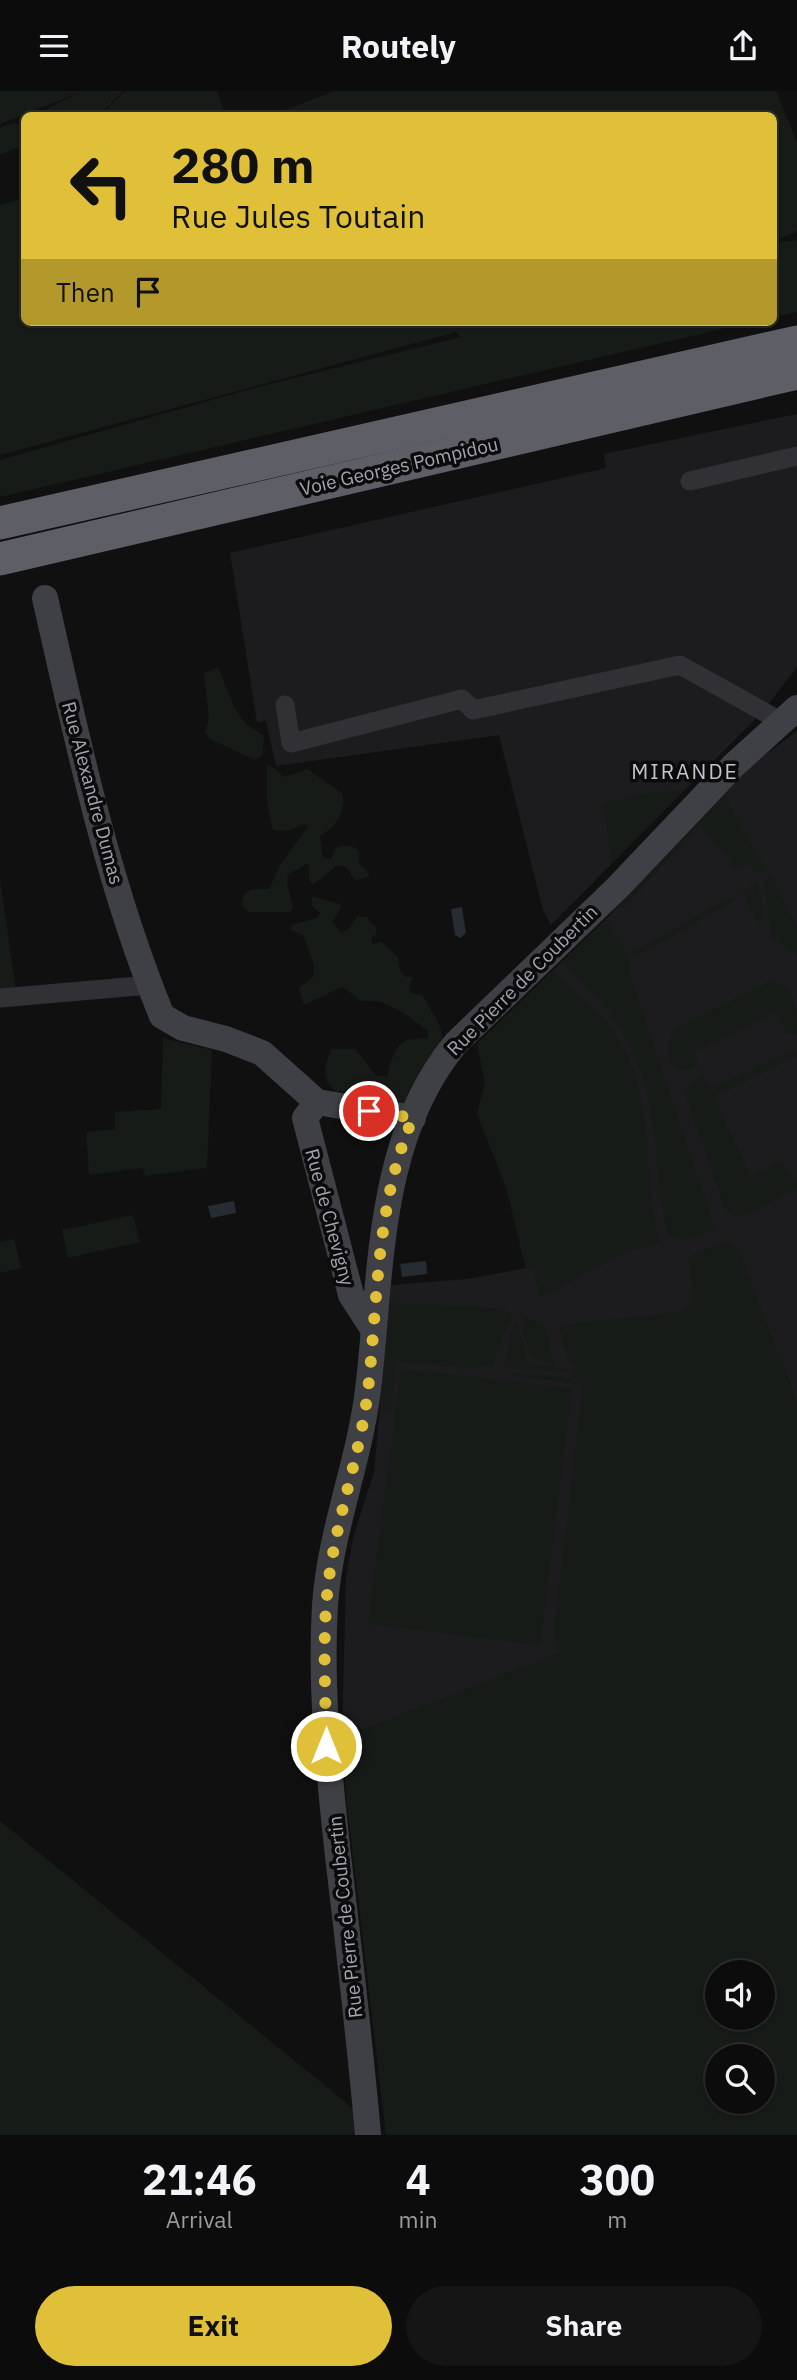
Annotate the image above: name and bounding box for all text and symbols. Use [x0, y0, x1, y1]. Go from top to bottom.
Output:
text: Routely [341, 25, 456, 67]
icon: menu [35, 27, 73, 65]
icon: share [724, 27, 762, 65]
text: 280 m [171, 133, 315, 196]
icon: left [56, 140, 147, 231]
text: Rue Jules Toutain [171, 195, 426, 237]
icon: arrive [129, 273, 167, 311]
text: Then [56, 275, 115, 309]
street label: Voie Georges Pompidou [298, 431, 500, 501]
street label: Rue Alexandre Dumas [57, 699, 129, 887]
district label: MIRANDE [631, 757, 739, 785]
street label: Rue Pierre de Coubertin [442, 900, 602, 1060]
pin [339, 1081, 399, 1141]
icon: arrive [350, 1092, 388, 1130]
street label: Rue de Chevigny [300, 1146, 360, 1289]
position arrow [289, 1709, 363, 1783]
street label: Rue Pierre de Coubertin [322, 1815, 368, 2019]
map controls [705, 1960, 775, 2114]
button: sound [705, 1960, 775, 2030]
button: search [705, 2044, 775, 2114]
text: 21:46 [142, 2152, 257, 2207]
text: 4 [405, 2152, 431, 2207]
text: 300 [579, 2152, 655, 2207]
text: Arrival [166, 2204, 233, 2234]
text: min [399, 2204, 437, 2234]
text: m [607, 2204, 627, 2234]
button: Exit [35, 2286, 392, 2366]
button: Share [406, 2286, 762, 2366]

